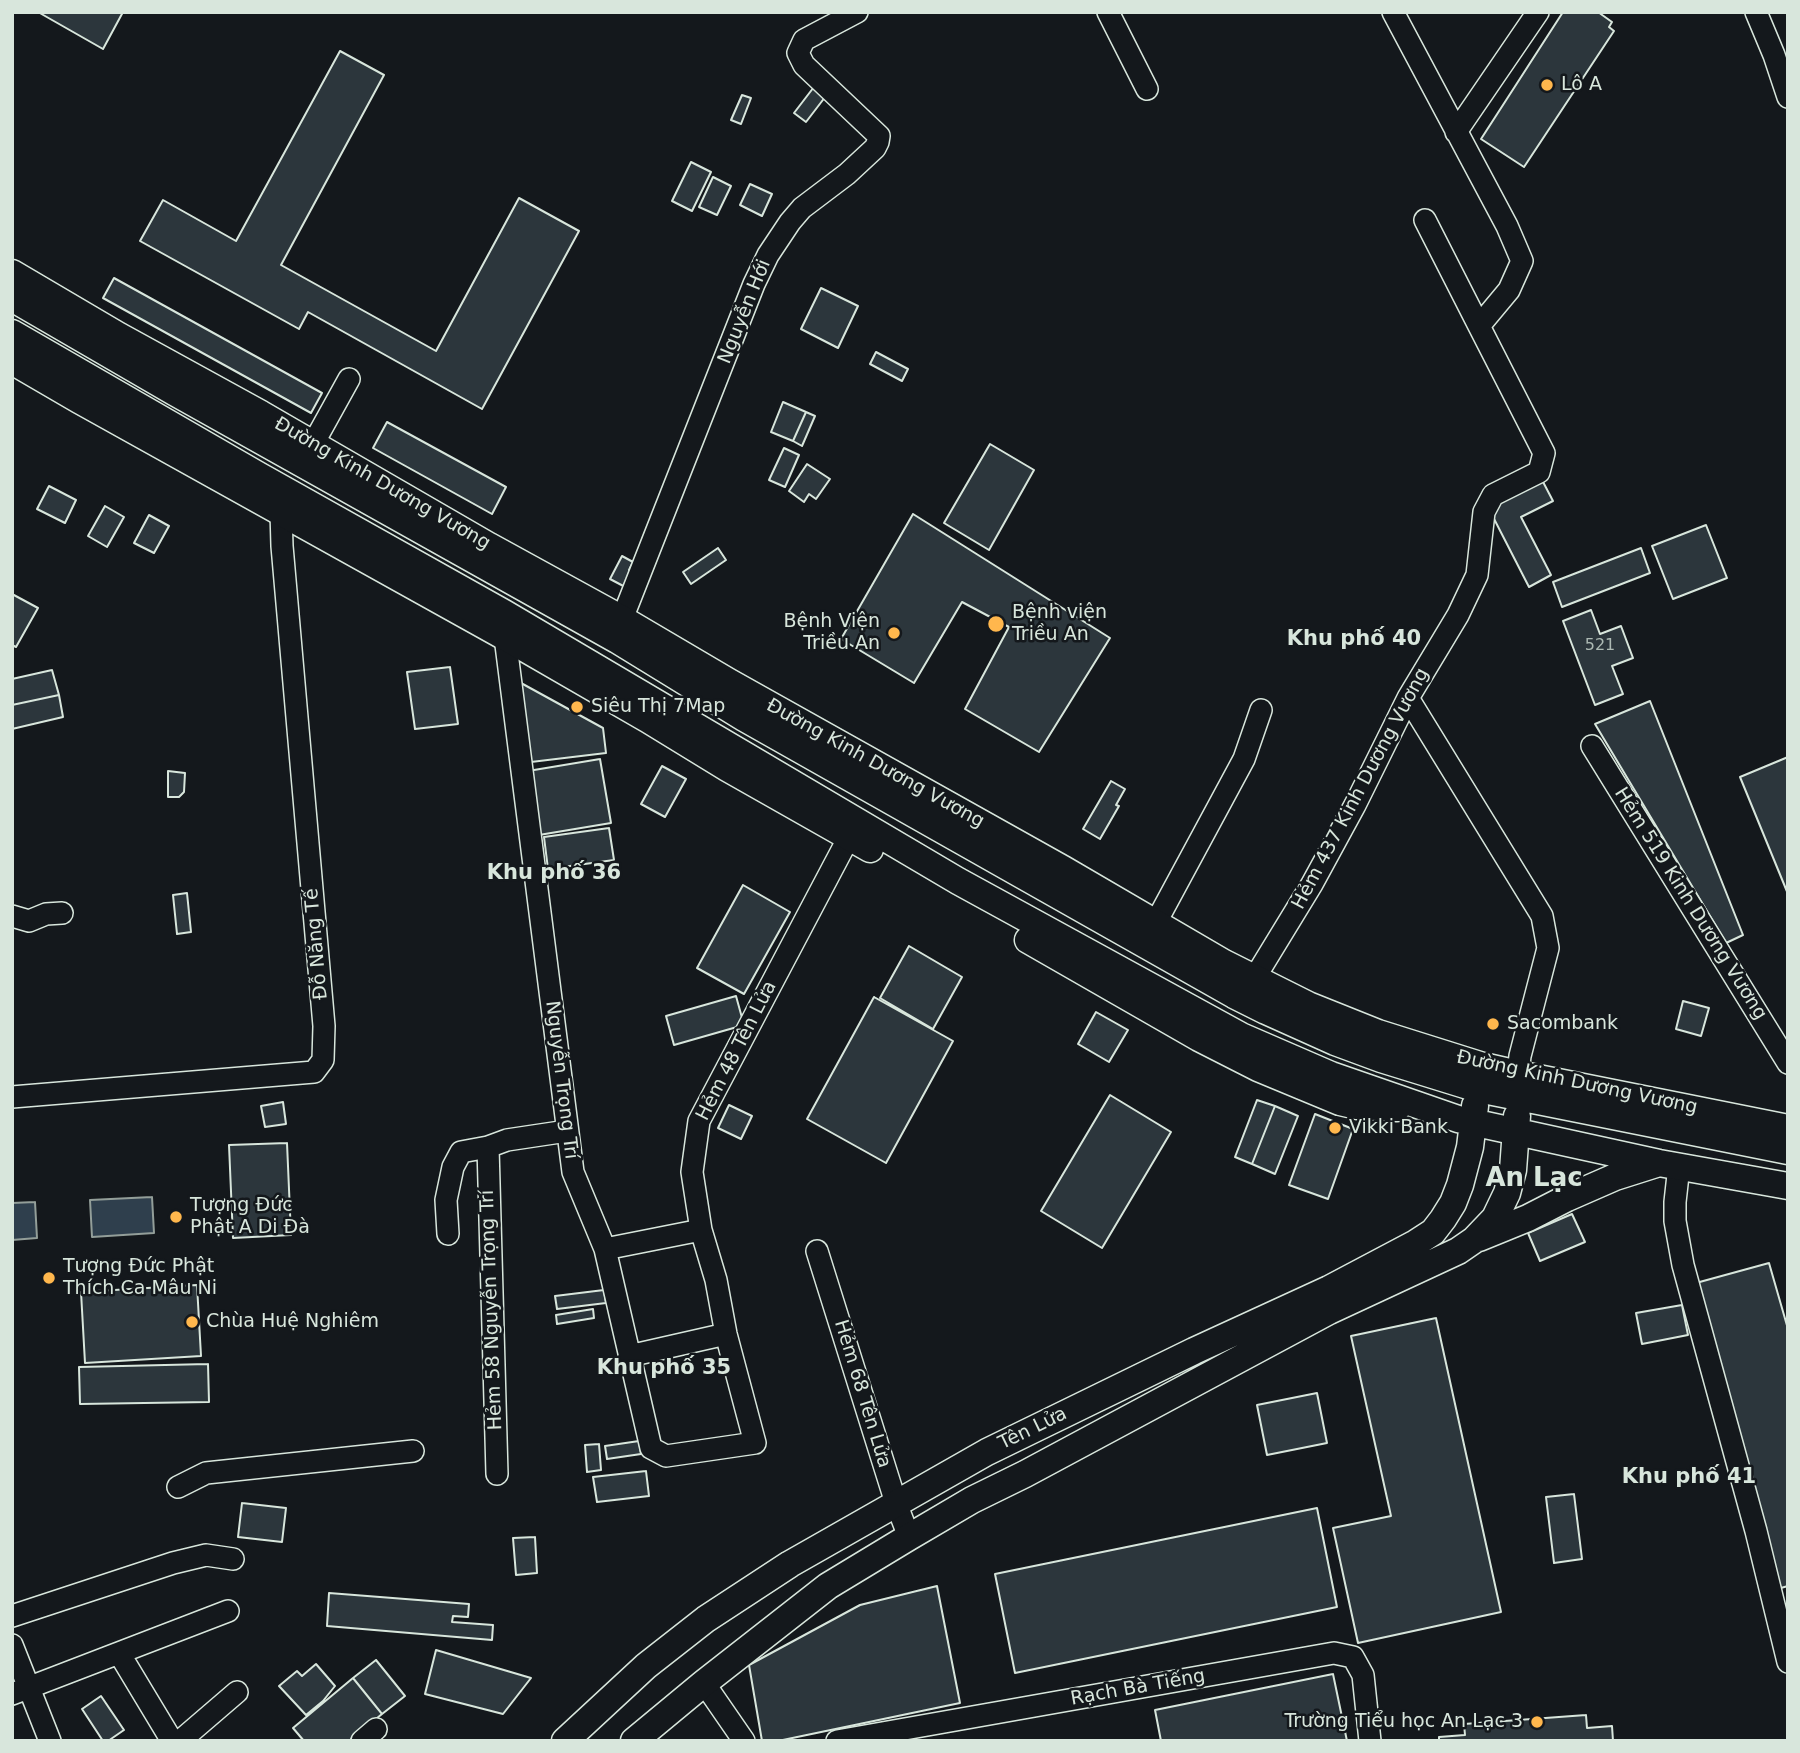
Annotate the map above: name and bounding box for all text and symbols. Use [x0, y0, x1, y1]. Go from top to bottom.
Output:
place label: Lô A [1561, 74, 1602, 96]
marker: Lô A [1539, 77, 1555, 93]
street label: Nguyễn Hới [714, 256, 776, 368]
street label: Đường Kinh Dương Vương [270, 413, 494, 555]
place label: Bệnh viện Triều An [1012, 602, 1107, 646]
place label: Bệnh Viện Triều An [784, 611, 880, 655]
marker: Bệnh viện Triều An [986, 614, 1006, 634]
marker: Bệnh Viện Triều An [886, 625, 902, 641]
district label: Khu phố 40 [1287, 627, 1421, 653]
house number: 521 [1585, 636, 1615, 656]
street label: Hẻm 437 Kinh Dương Vương [1288, 664, 1434, 914]
street label: Đường Kinh Dương Vương [762, 694, 988, 834]
place label: Siêu Thị 7Map [591, 696, 725, 718]
marker: Siêu Thị 7Map [569, 699, 585, 715]
street label: Hẻm 519 Kinh Dương Vương [1609, 784, 1771, 1024]
district label: Khu phố 36 [487, 861, 621, 887]
street label: Đỗ Năng Tế [301, 887, 333, 1001]
street label: Hẻm 48 Tên Lửa [692, 977, 782, 1125]
street label: Nguyễn Trọng Trí [540, 999, 582, 1161]
place label: Sacombank [1507, 1013, 1618, 1035]
marker: Sacombank [1485, 1016, 1501, 1032]
street label: Đường Kinh Dương Vương [1455, 1046, 1699, 1120]
place label: Vikki Bank [1349, 1117, 1448, 1139]
marker: Vikki Bank [1327, 1120, 1343, 1136]
district label: An Lạc [1485, 1163, 1583, 1195]
street label: Hẻm 58 Nguyễn Trọng Trí [476, 1189, 508, 1431]
place label: Tượng Đức Phật A Di Đà [190, 1195, 310, 1239]
marker: Tượng Đức Phật A Di Đà [168, 1209, 184, 1225]
place label: Tượng Đức Phật Thích Ca Mâu Ni [63, 1256, 217, 1300]
marker: Tượng Đức Phật Thích Ca Mâu Ni [41, 1270, 57, 1286]
place label: Chùa Huệ Nghiêm [206, 1311, 379, 1333]
marker: Chùa Huệ Nghiêm [184, 1314, 200, 1330]
street label: Hẻm 68 Tên Lửa [829, 1317, 895, 1471]
district label: Khu phố 35 [597, 1356, 731, 1382]
street label: Tên Lửa [995, 1403, 1071, 1455]
district label: Khu phố 41 [1622, 1465, 1756, 1491]
street label: Rạch Bà Tiếng [1069, 1665, 1207, 1711]
place label: Trường Tiểu học An Lạc 3 [1284, 1711, 1523, 1733]
marker: Trường Tiểu học An Lạc 3 [1529, 1714, 1545, 1730]

